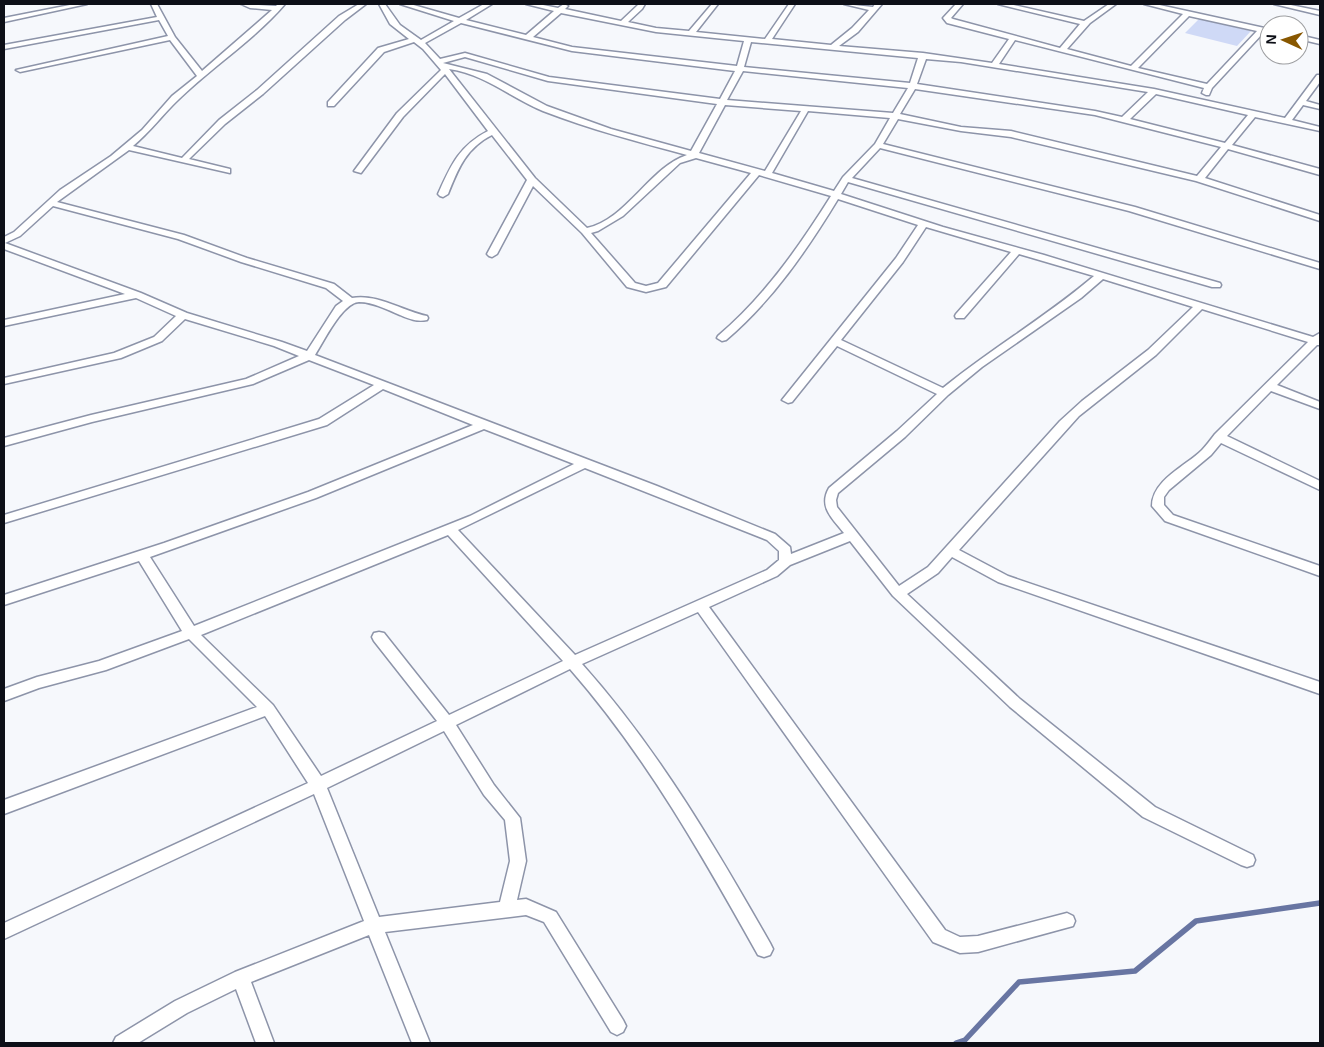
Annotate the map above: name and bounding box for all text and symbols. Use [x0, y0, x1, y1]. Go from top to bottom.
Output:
north arrow [1259, 15, 1309, 65]
text: N [1263, 34, 1279, 45]

